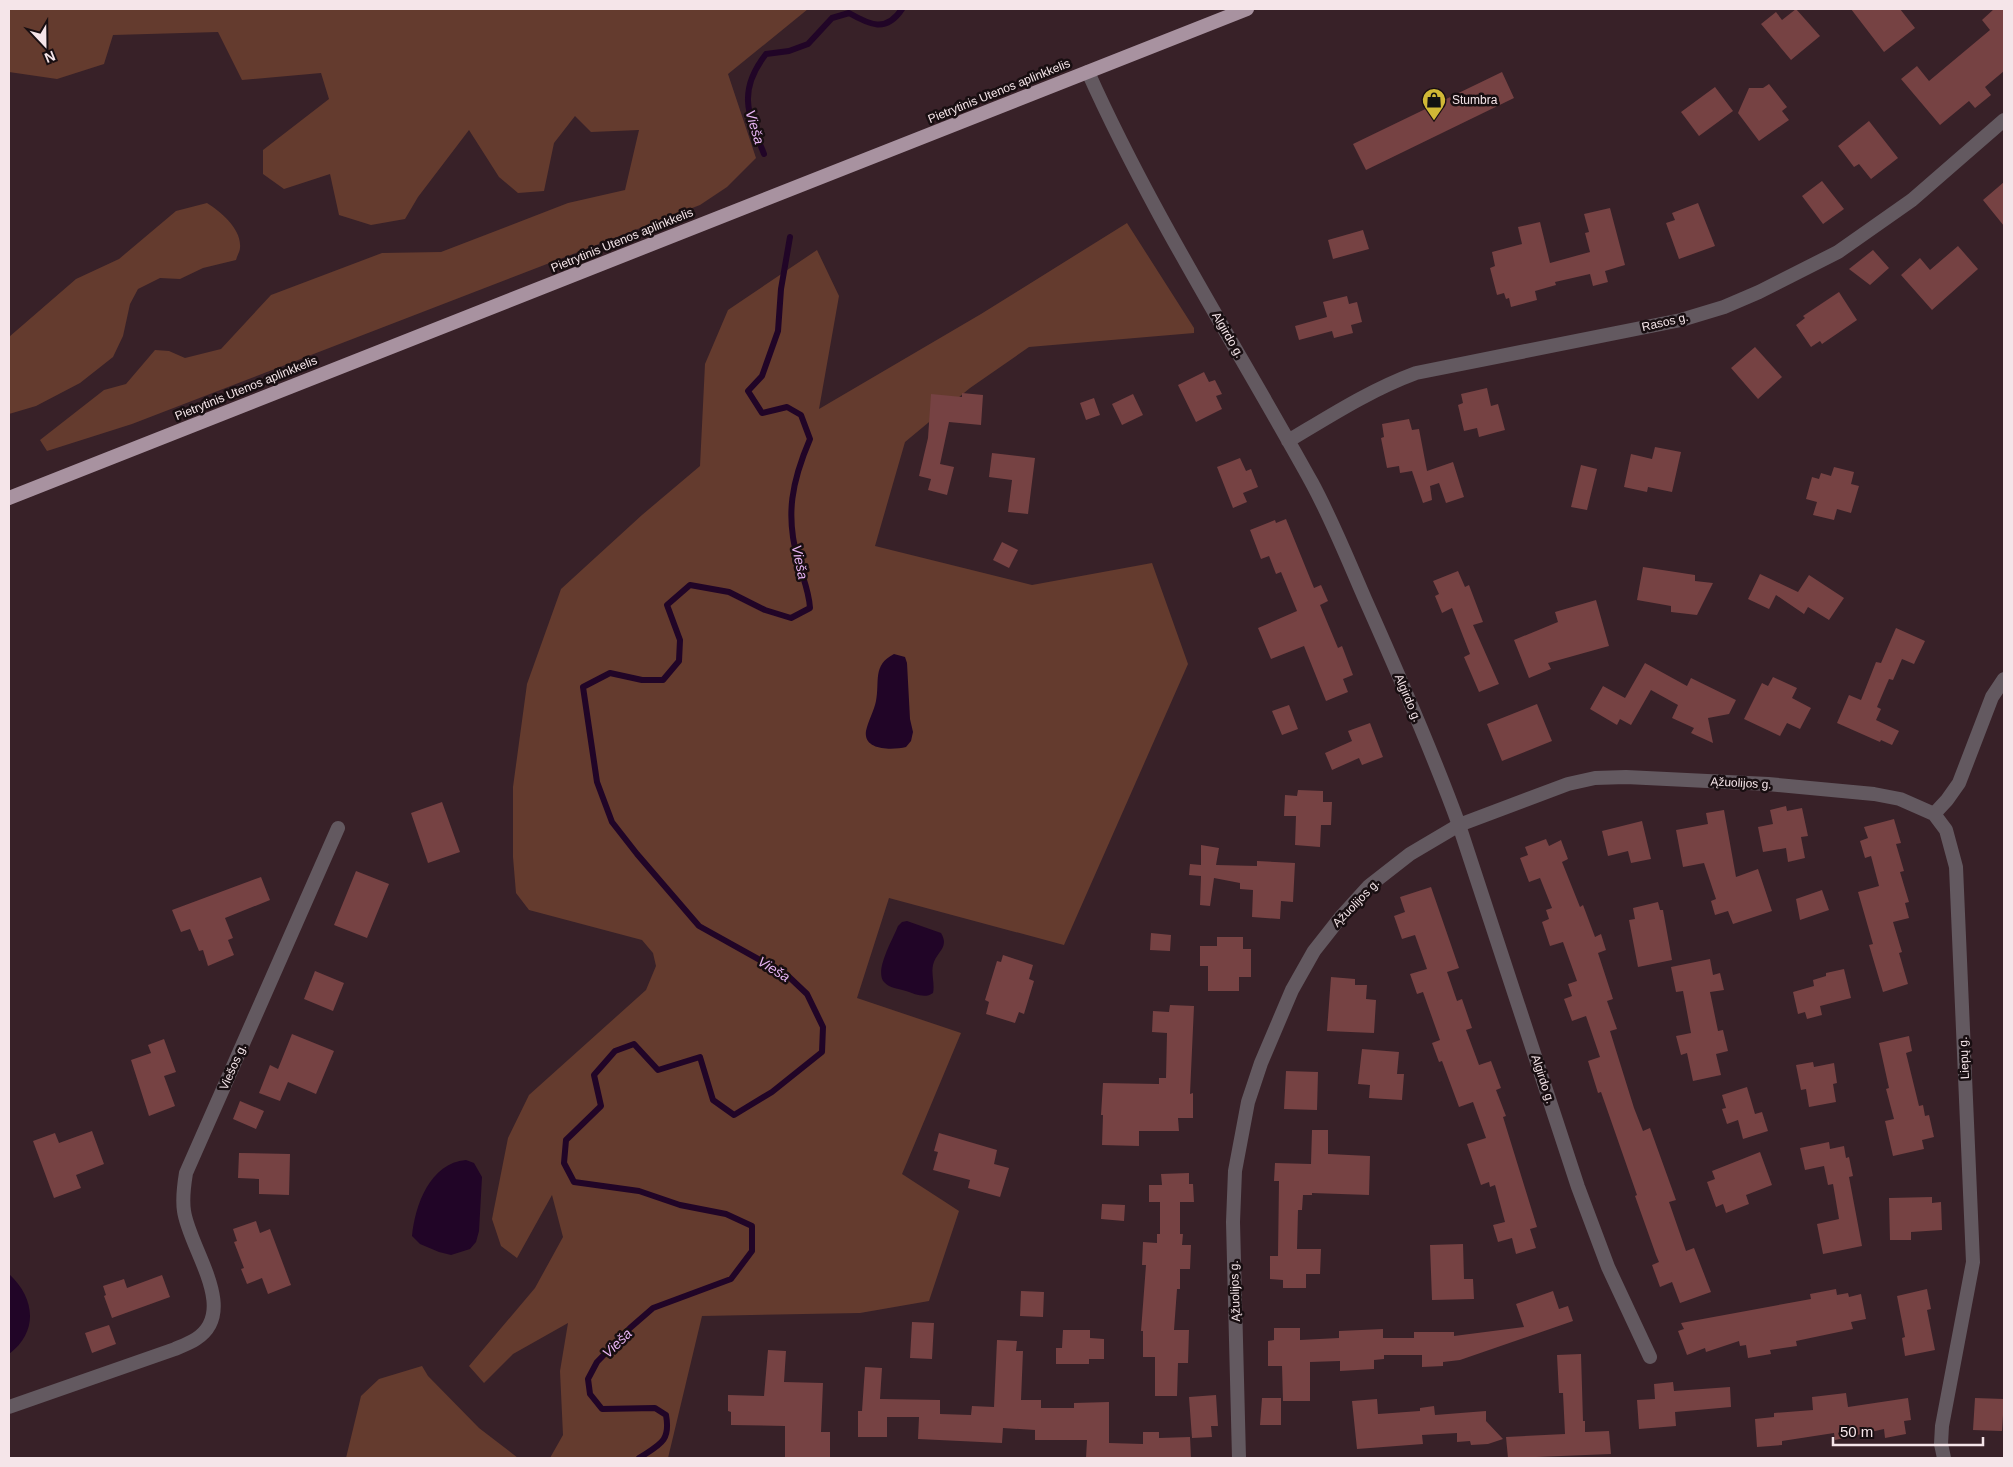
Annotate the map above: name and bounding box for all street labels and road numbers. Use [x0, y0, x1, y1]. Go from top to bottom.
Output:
street label: Pietrytinis Utenos aplinkkelis [926, 56, 1072, 126]
street label: Pietrytinis Utenos aplinkkelis [549, 205, 695, 275]
street label: Algirdo g. [1209, 310, 1247, 360]
street label: Rasos g. [1640, 310, 1690, 334]
street label: Pietrytinis Utenos aplinkkelis [173, 353, 319, 423]
street label: Algirdo g. [1392, 672, 1424, 724]
street label: Ąžuolijos g. [1710, 774, 1772, 792]
street label: Ąžuolijos g. [1330, 876, 1382, 930]
street label: Liepų g. [1956, 1036, 1972, 1080]
street label: Viešos g. [217, 1042, 249, 1092]
street label: Algirdo g. [1529, 1053, 1557, 1105]
street label: Ąžuolijos g. [1227, 1260, 1243, 1322]

